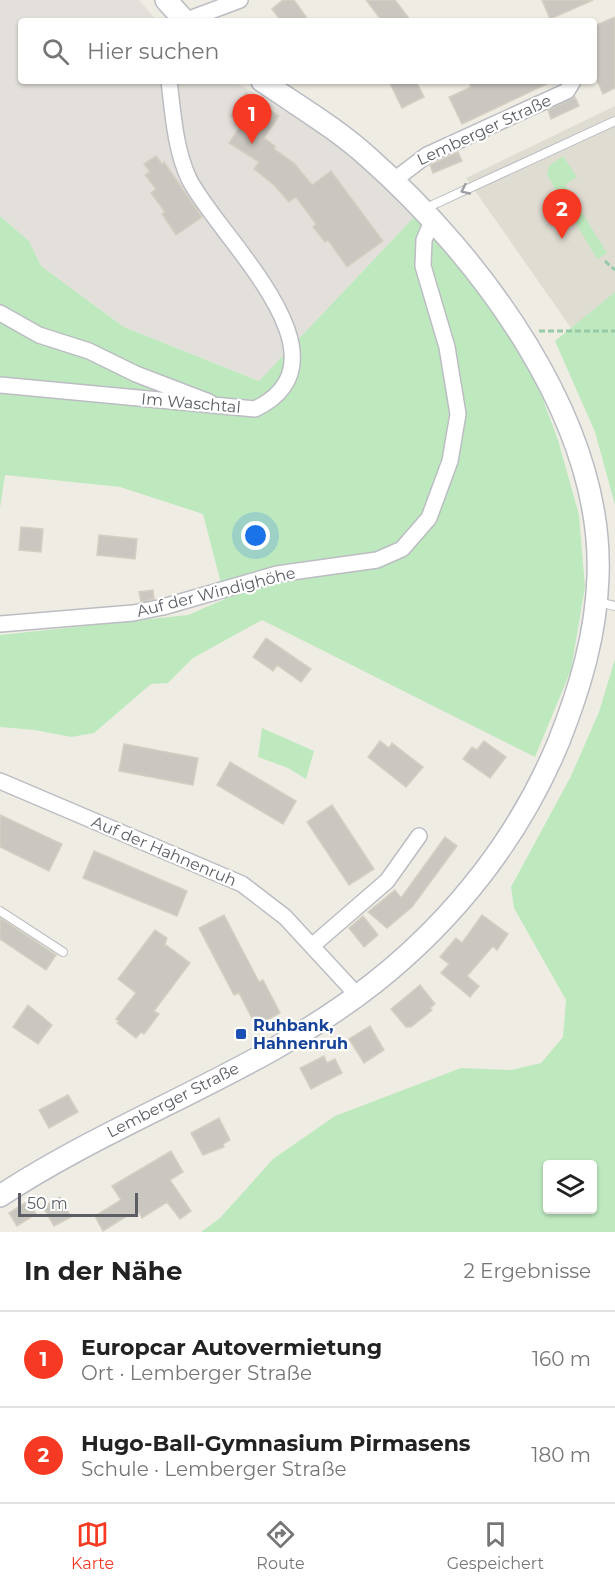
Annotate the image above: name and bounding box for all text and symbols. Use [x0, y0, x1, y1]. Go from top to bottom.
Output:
search box [18, 18, 597, 84]
icon: search [39, 35, 72, 68]
text: Hier suchen [87, 38, 219, 65]
street label: Lemberger Straße [414, 91, 554, 169]
pin: 1 [232, 94, 272, 144]
one-way arrow [461, 182, 472, 194]
pin: 2 [542, 190, 582, 239]
street label: Im Waschtal [140, 389, 242, 417]
your location [241, 521, 270, 550]
street label: Auf der Windighöhe [135, 563, 297, 621]
street label: Auf der Hahnenruh [89, 812, 239, 890]
place label: Ruhbank, Hahnenruh [253, 1016, 348, 1053]
marker: Ruhbank, Hahnenruh [234, 1027, 248, 1041]
street label: Lemberger Straße [104, 1058, 242, 1142]
map controls [543, 1160, 597, 1214]
button: layers [543, 1160, 597, 1214]
scale bar [18, 1190, 138, 1218]
text: 50 m [27, 1194, 68, 1213]
text: In der Nähe [24, 1255, 182, 1287]
text: 2 Ergebnisse [463, 1259, 591, 1283]
text: Europcar Autovermietung [81, 1334, 382, 1361]
text: 1 [40, 1347, 47, 1371]
text: 160 m [532, 1347, 591, 1371]
text: Ort · Lemberger Straße [81, 1361, 312, 1385]
text: Hugo-Ball-Gymnasium Pirmasens [81, 1430, 471, 1457]
text: 2 [38, 1443, 49, 1467]
text: 180 m [531, 1443, 591, 1467]
text: Schule · Lemberger Straße [81, 1457, 347, 1481]
tab: Karte [71, 1518, 114, 1573]
tab: Route [256, 1518, 305, 1573]
tab: Gespeichert [447, 1518, 544, 1573]

